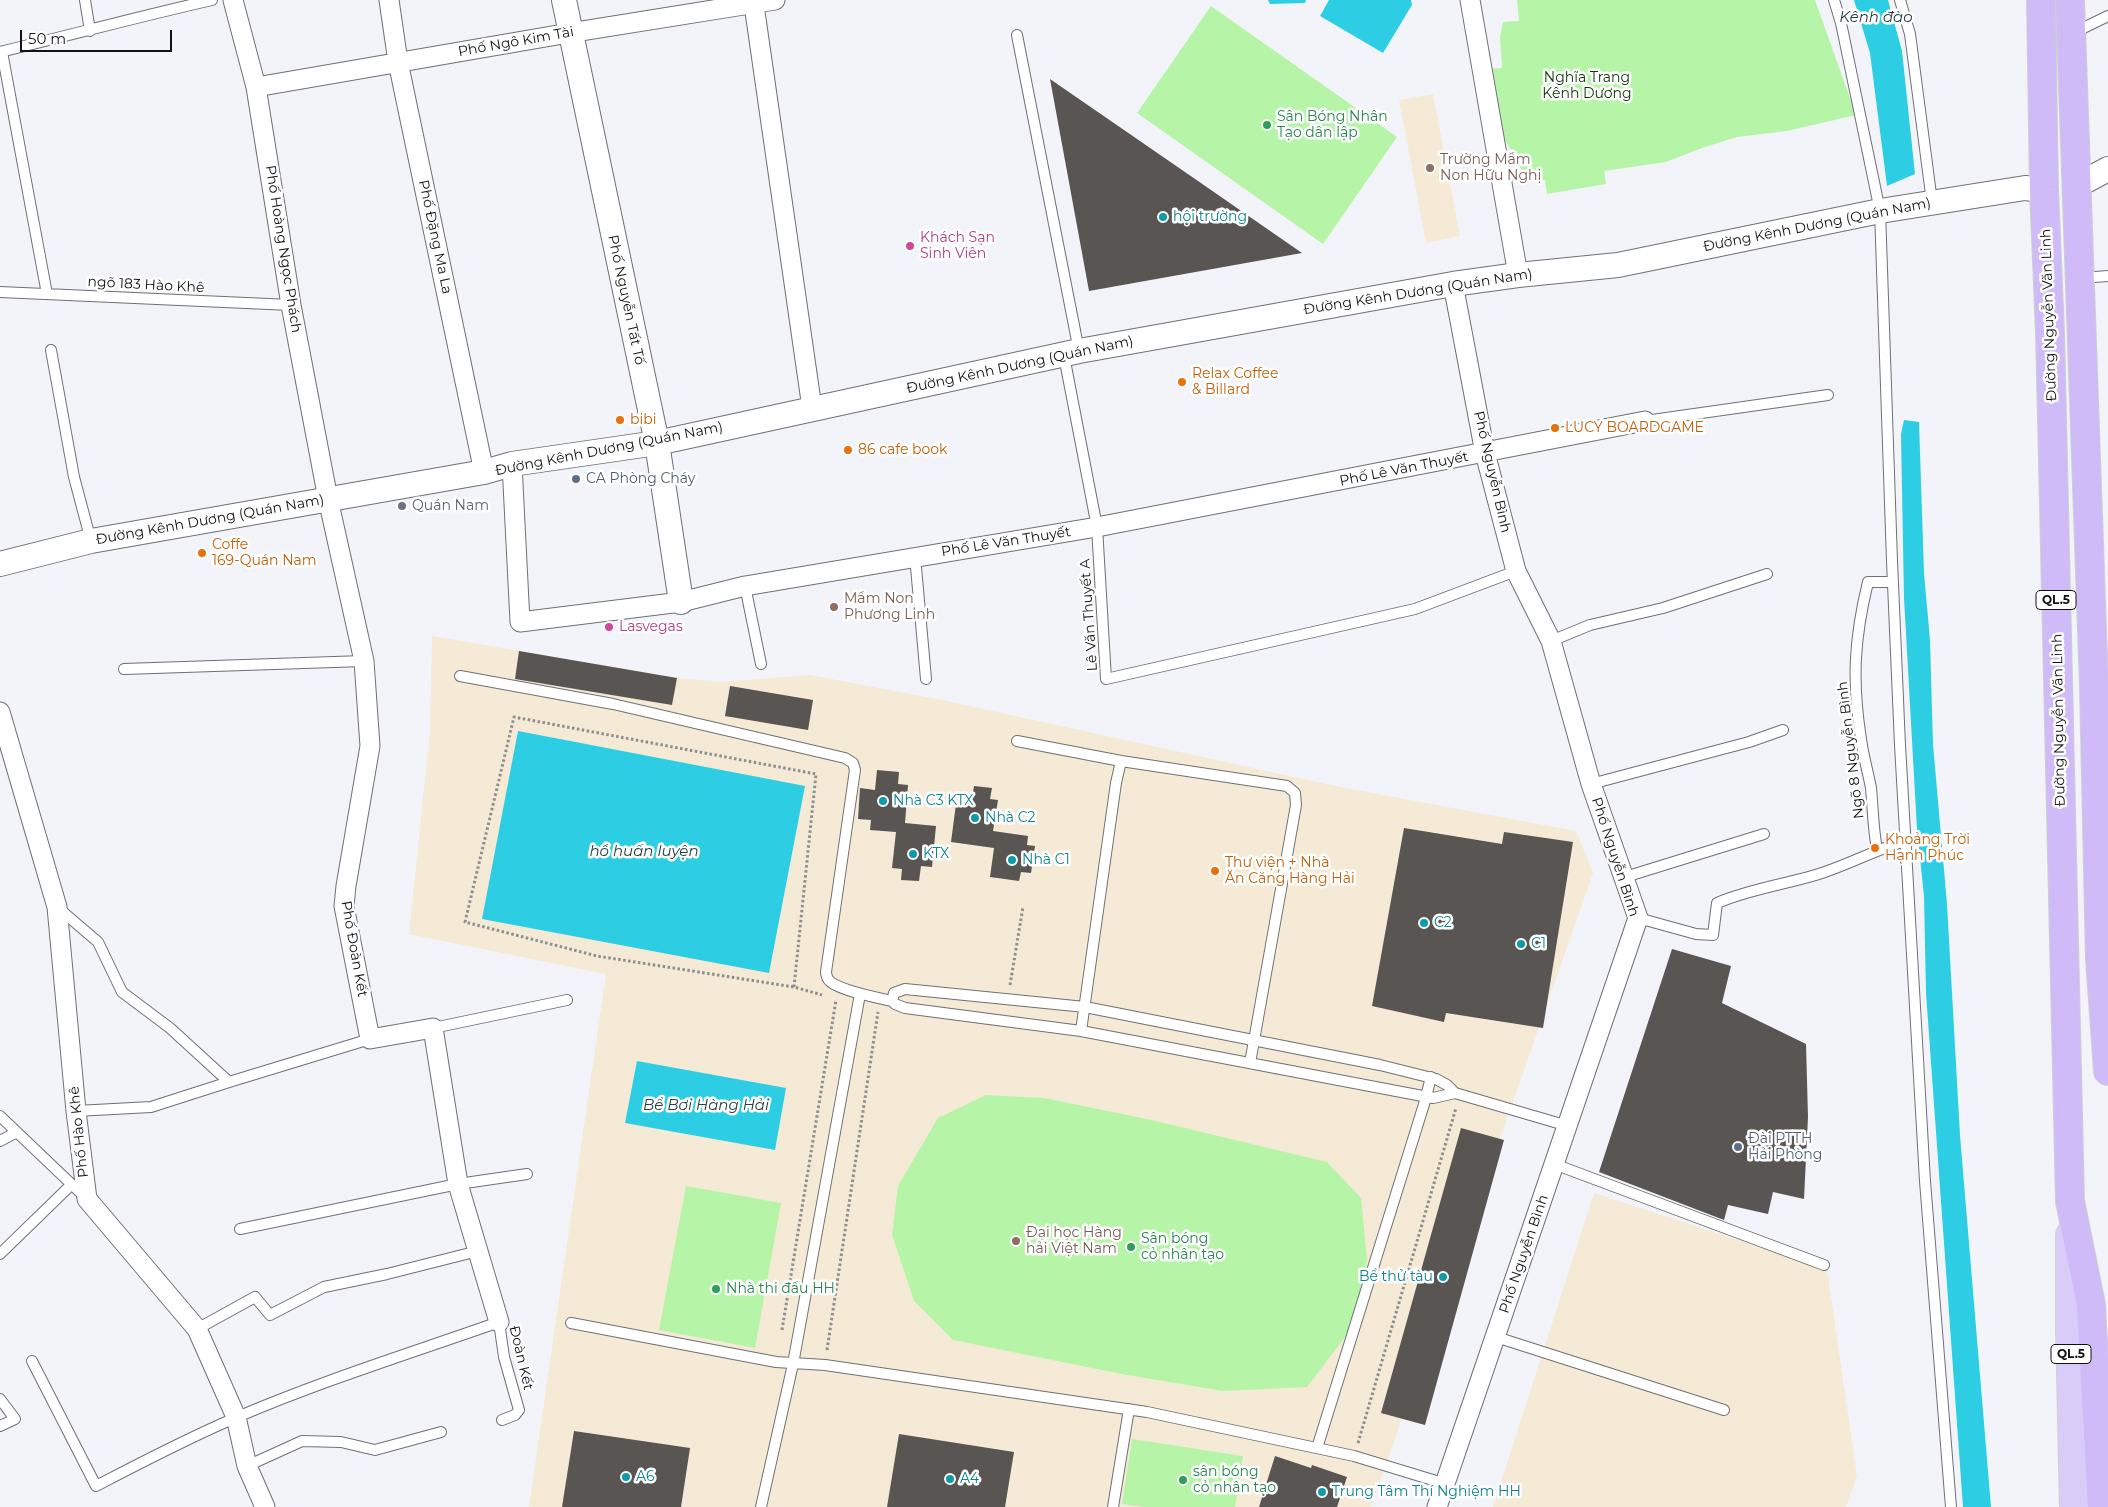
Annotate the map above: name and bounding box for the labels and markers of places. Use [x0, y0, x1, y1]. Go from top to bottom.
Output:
place label: Sân Bóng Nhân Tạo dân lập [1277, 109, 1388, 142]
marker: Sân Bóng Nhân Tạo dân lập [1261, 119, 1273, 131]
place label: Trường Mầm Non Hữu Nghị [1440, 152, 1541, 184]
marker: Trường Mầm Non Hữu Nghị [1424, 162, 1436, 174]
place label: hội trường [1173, 209, 1247, 225]
marker: hội trường [1157, 211, 1169, 223]
place label: Khách Sạn Sinh Viên [920, 230, 995, 262]
marker: Khách Sạn Sinh Viên [904, 240, 916, 252]
place label: Relax Coffee & Billard [1192, 366, 1278, 398]
marker: Relax Coffee & Billard [1176, 376, 1188, 388]
place label: bibi [630, 412, 657, 428]
marker: bibi [614, 414, 626, 426]
place label: LUCY BOARDGAME [1565, 420, 1704, 436]
marker: LUCY BOARDGAME [1549, 422, 1561, 434]
place label: 86 cafe book [858, 442, 947, 458]
marker: 86 cafe book [842, 444, 854, 456]
place label: CA Phòng Cháy [586, 471, 695, 487]
marker: CA Phòng Cháy [570, 473, 582, 485]
place label: Quán Nam [412, 498, 489, 514]
marker: Quán Nam [396, 500, 408, 512]
place label: Coffe 169-Quán Nam [212, 537, 317, 570]
marker: Coffe 169-Quán Nam [196, 547, 208, 559]
place label: Mầm Non Phương Linh [844, 591, 935, 624]
marker: Mầm Non Phương Linh [828, 601, 840, 613]
place label: Lasvegas [619, 619, 683, 635]
marker: Lasvegas [603, 621, 615, 633]
place label: Nhà C3 KTX [893, 793, 974, 809]
marker: Nhà C3 KTX [877, 795, 889, 807]
place label: Nhà C2 [985, 810, 1036, 826]
marker: Nhà C2 [969, 812, 981, 824]
place label: Khoảng Trời Hạnh Phúc [1885, 832, 1970, 864]
marker: Khoảng Trời Hạnh Phúc [1869, 842, 1881, 854]
place label: KTX [923, 846, 949, 862]
marker: KTX [907, 848, 919, 860]
place label: Nhà C1 [1022, 852, 1070, 868]
marker: Nhà C1 [1006, 854, 1018, 866]
place label: Thư viện + Nhà Ăn Căng Hàng Hải [1225, 855, 1355, 888]
marker: Thư viện + Nhà Ăn Căng Hàng Hải [1209, 865, 1221, 877]
place label: C2 [1434, 915, 1452, 931]
marker: C2 [1418, 917, 1430, 929]
place label: C1 [1531, 936, 1546, 952]
marker: C1 [1515, 938, 1527, 950]
place label: Đài PTTH Hải Phòng [1748, 1131, 1822, 1164]
marker: Đài PTTH Hải Phòng [1732, 1141, 1744, 1153]
place label: Đại học Hàng hải Việt Nam [1026, 1225, 1122, 1258]
place label: Sân bóng cỏ nhân tạo [1141, 1231, 1224, 1264]
marker: Đại học Hàng hải Việt Nam [1010, 1235, 1022, 1247]
marker: Sân bóng cỏ nhân tạo [1125, 1241, 1137, 1253]
place label: Bể thử tàu [1359, 1269, 1433, 1285]
marker: Bể thử tàu [1437, 1271, 1449, 1283]
place label: Nhà thi đấu HH [726, 1281, 835, 1297]
marker: Nhà thi đấu HH [710, 1283, 722, 1295]
place label: sân bóng cỏ nhân tạo [1193, 1464, 1276, 1496]
place label: A6 [636, 1469, 654, 1485]
marker: A6 [620, 1471, 632, 1483]
place label: A4 [960, 1471, 979, 1487]
marker: A4 [944, 1473, 956, 1485]
marker: sân bóng cỏ nhân tạo [1177, 1474, 1189, 1486]
place label: Trung Tâm Thí Nghiệm HH [1332, 1484, 1521, 1500]
marker: Trung Tâm Thí Nghiệm HH [1316, 1486, 1328, 1498]

